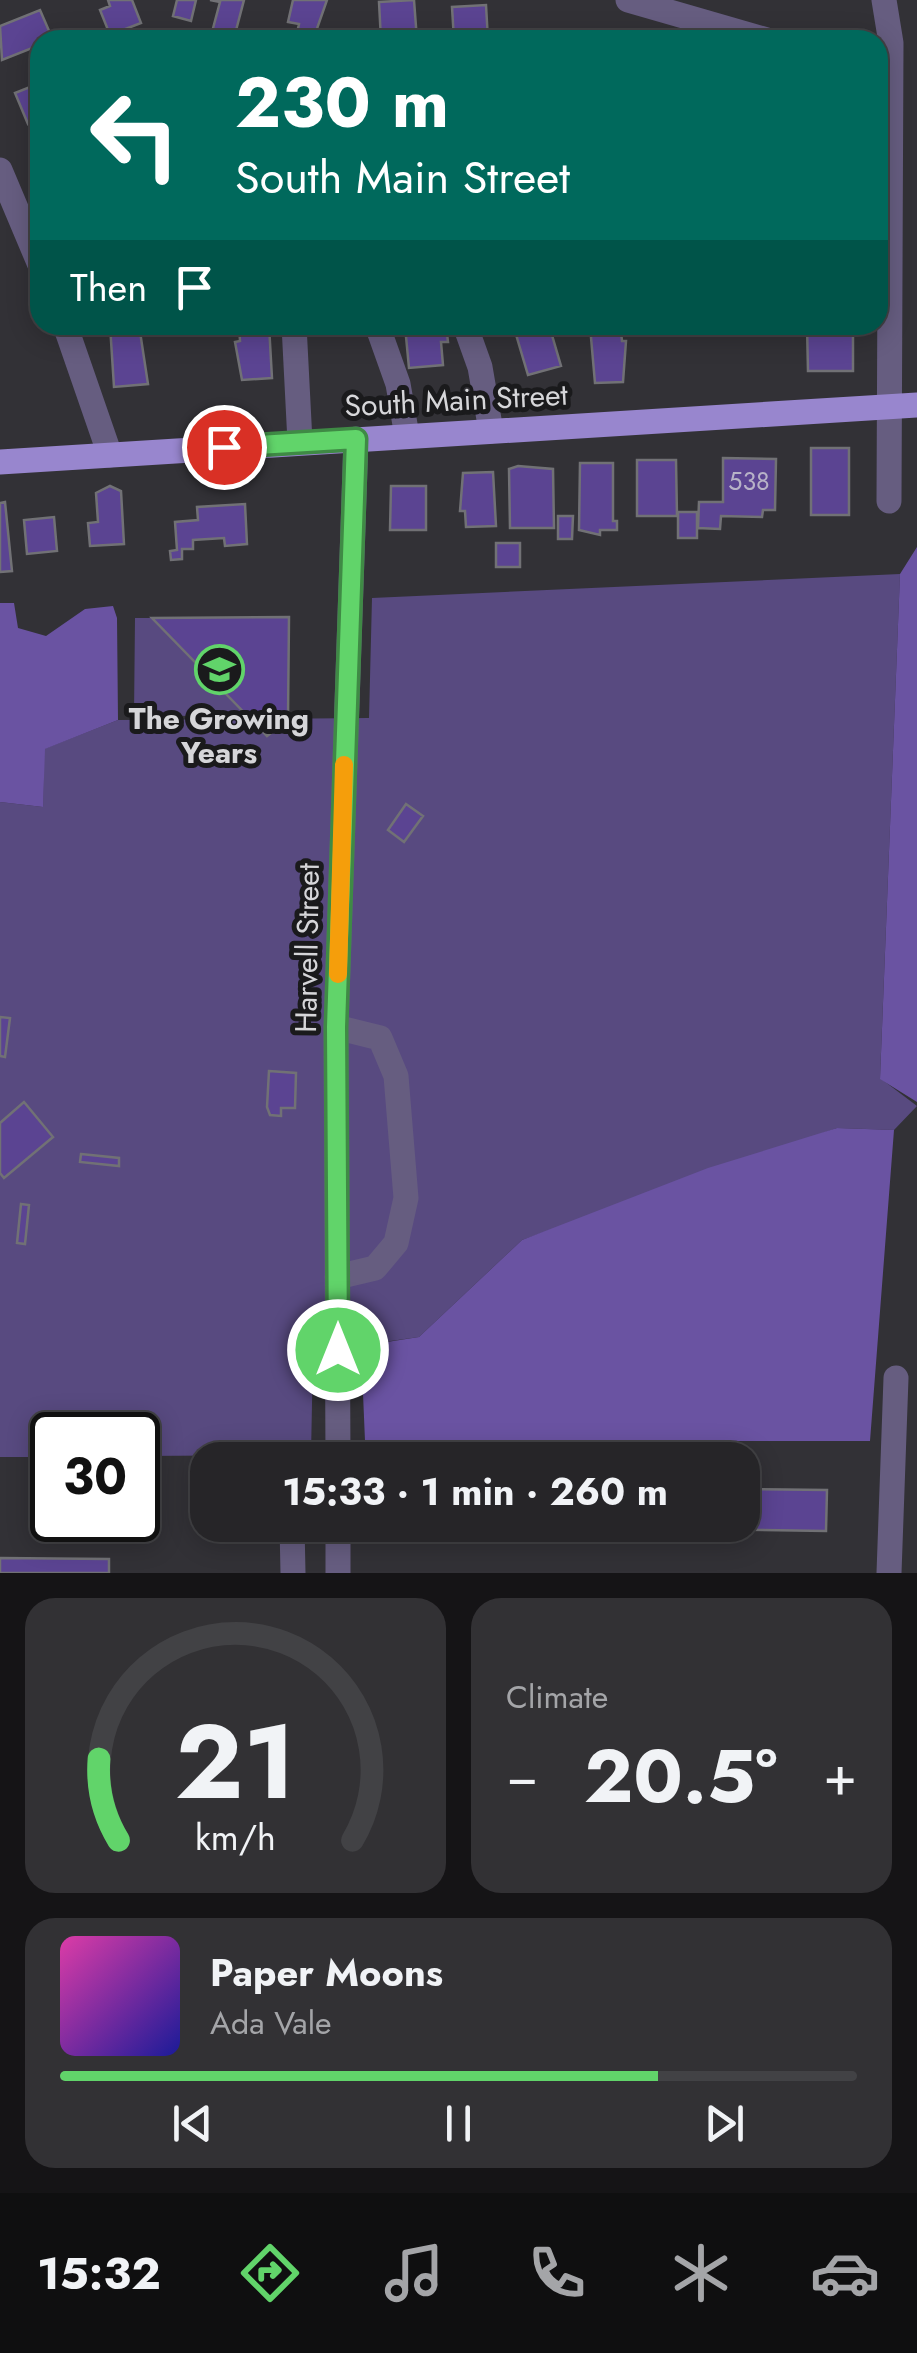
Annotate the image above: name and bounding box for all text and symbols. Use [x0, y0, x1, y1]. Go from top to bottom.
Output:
text: 230 m [235, 52, 449, 153]
icon: left [70, 70, 200, 200]
text: South Main Street [235, 145, 570, 210]
text: Then [70, 260, 147, 315]
icon: arrive [167, 260, 222, 315]
street label: South Main Street [343, 373, 569, 427]
pin [182, 405, 267, 490]
icon: arrive [197, 420, 252, 475]
house number: 538 [728, 463, 770, 499]
school or university icon: The Growing Years [193, 643, 245, 695]
place label: The Growing Years [129, 697, 309, 774]
street label: Harvell Street [284, 862, 330, 1033]
position arrow [286, 1298, 390, 1402]
speed limit sign: 30 [30, 1412, 160, 1542]
text: 15:33 · 1 min · 260 m [282, 1464, 668, 1519]
text: Climate [506, 1674, 608, 1720]
text: 21 [175, 1687, 296, 1837]
text: 20.5° [584, 1722, 778, 1830]
text: − [506, 1736, 538, 1816]
text: + [823, 1736, 857, 1816]
text: km/h [195, 1812, 276, 1863]
text: Paper Moons [210, 1945, 443, 2000]
text: Ada Vale [210, 2000, 332, 2046]
icon: previous [165, 2096, 220, 2151]
icon: pause [431, 2096, 486, 2151]
icon: next [697, 2096, 752, 2151]
icon: directions [235, 2238, 305, 2308]
icon: music [379, 2238, 449, 2308]
icon: phone [522, 2238, 592, 2308]
icon: climate [666, 2238, 736, 2308]
icon: car [810, 2238, 880, 2308]
text: 15:32 [37, 2241, 161, 2306]

